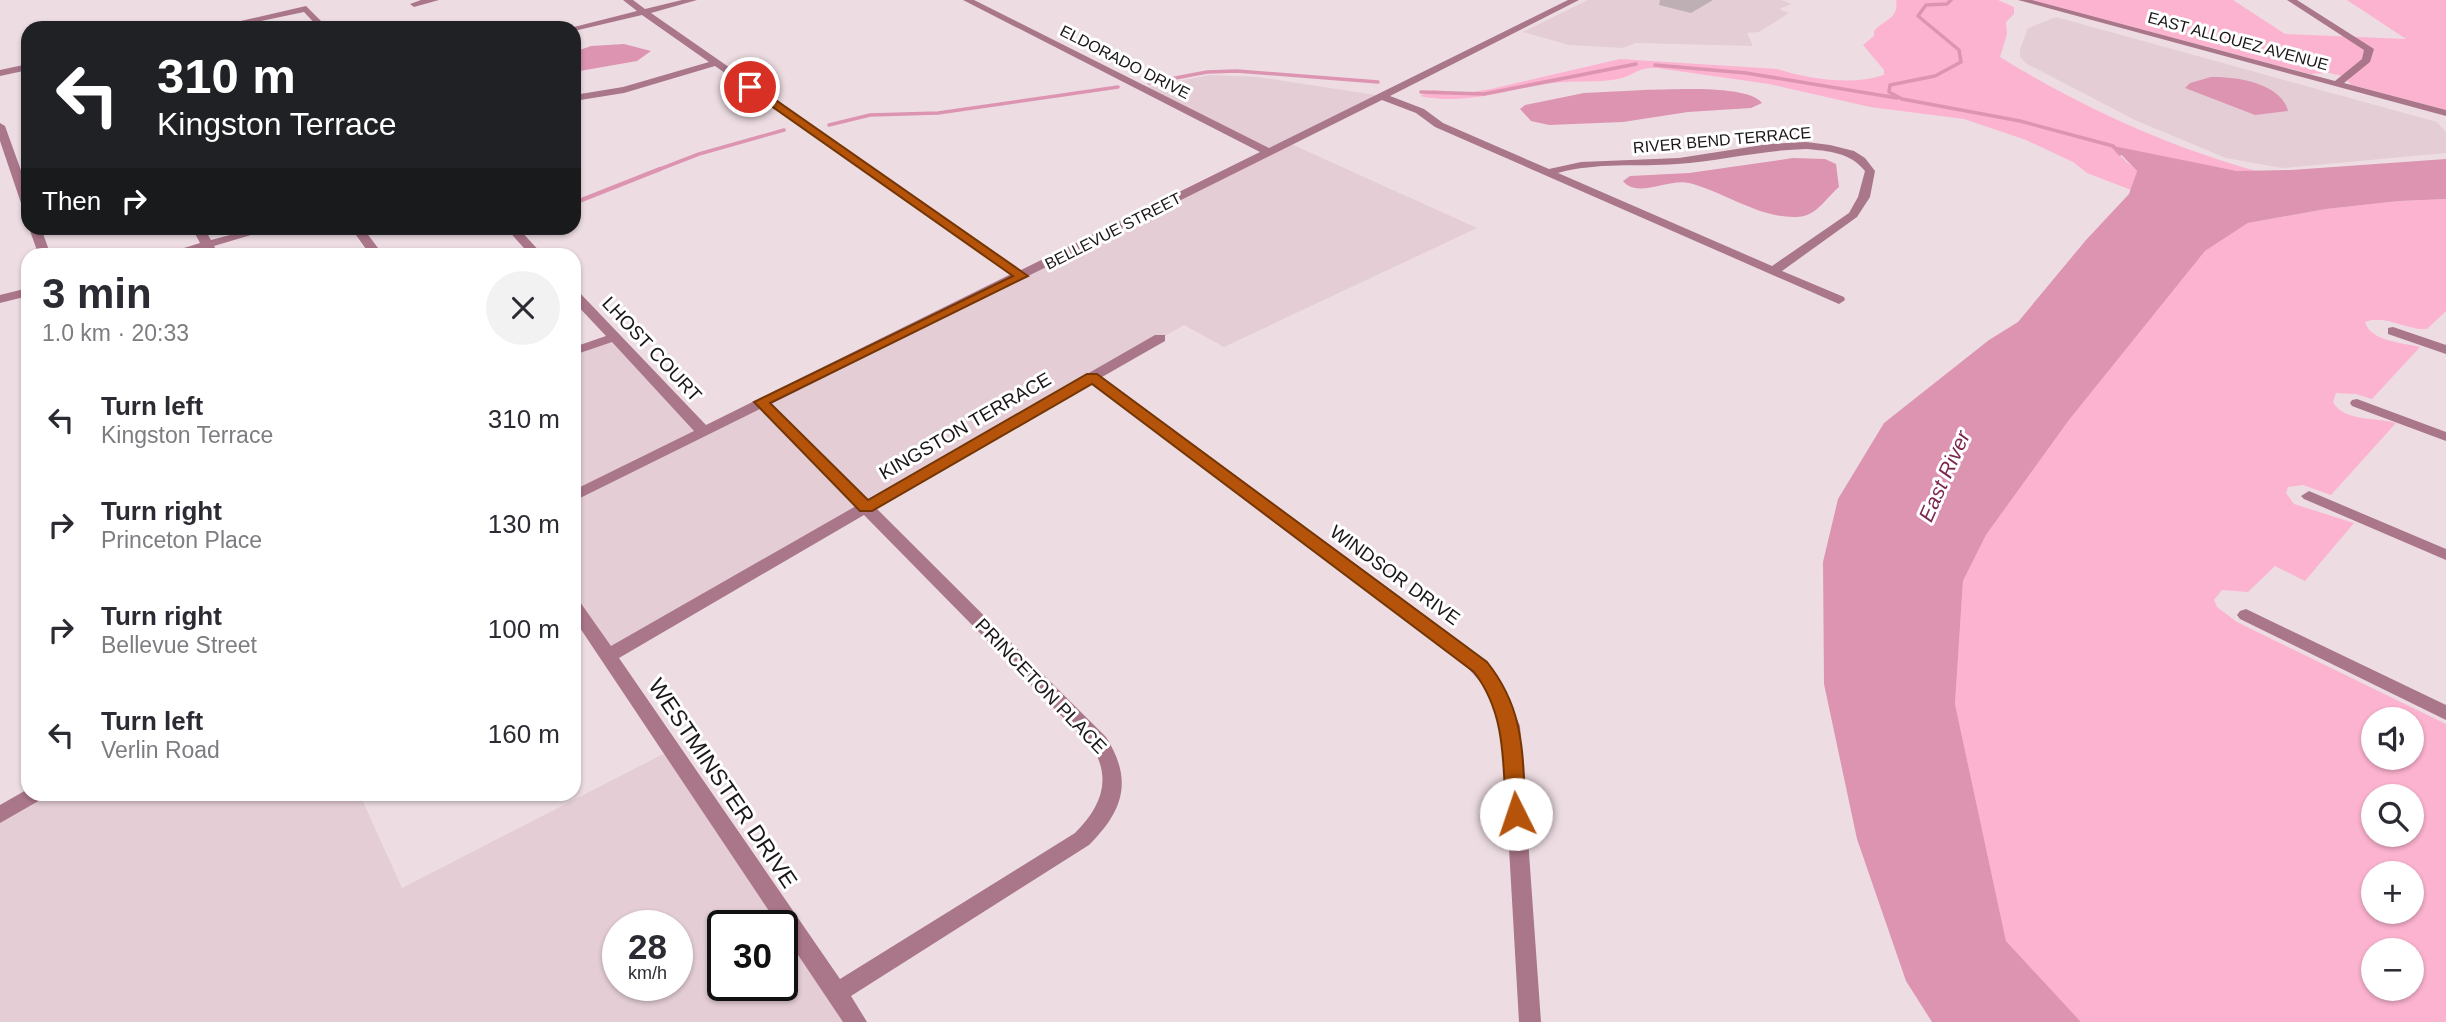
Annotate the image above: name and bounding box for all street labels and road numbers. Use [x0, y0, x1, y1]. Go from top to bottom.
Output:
street label: EAST ALLOUEZ AVENUE [2146, 9, 2330, 73]
street label: ELDORADO DRIVE [1057, 22, 1193, 102]
street label: RIVER BEND TERRACE [1632, 124, 1812, 156]
street label: BELLEVUE STREET [1042, 189, 1184, 273]
street label: LHOST COURT [598, 292, 706, 406]
street label: KINGSTON TERRACE [875, 368, 1055, 484]
street label: WINDSOR DRIVE [1326, 521, 1464, 629]
street label: PRINCETON PLACE [971, 614, 1111, 758]
street label: WESTMINSTER DRIVE [643, 673, 803, 893]

